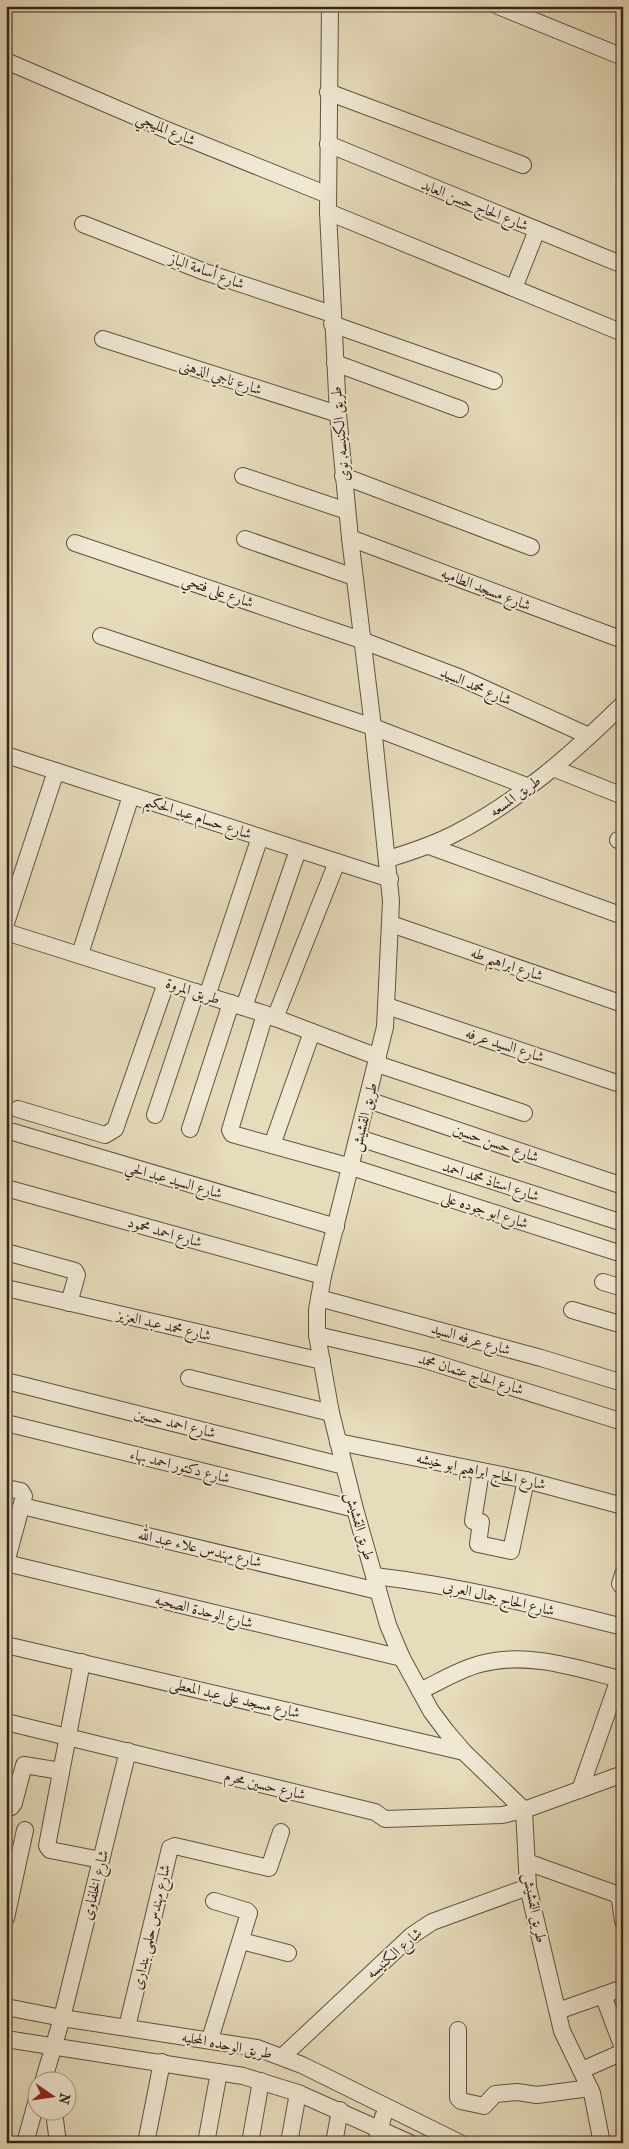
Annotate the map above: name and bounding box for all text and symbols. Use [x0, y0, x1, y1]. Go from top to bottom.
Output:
street label: شارع المليجي [132, 109, 198, 154]
street label: شارع الحاج حسن العابد [417, 175, 531, 238]
street label: شارع أسامة الباز [164, 247, 248, 297]
street label: شارع ناجي الذهنى [176, 355, 264, 403]
street label: طريق الكنيسه, نوى [327, 386, 354, 482]
street label: شارع مسجد الطاميه [437, 564, 533, 618]
street label: شارع على فتحي [178, 570, 256, 616]
street label: شارع محمد السيد [436, 663, 514, 713]
street label: طريق المسعه [486, 771, 545, 821]
street label: شارع حسام عبد الحكيم [140, 791, 254, 849]
street label: شارع ابراهيم طه [466, 943, 546, 990]
street label: طريق المروة [163, 974, 222, 1009]
street label: شارع السيد عرفه [462, 1024, 547, 1070]
street label: طريق القشيش [347, 1081, 382, 1154]
street label: شارع حسن حسين [449, 1120, 541, 1170]
street label: شارع استاذ محمد احمد [439, 1157, 542, 1209]
street label: شارع السيد عبد الحي [122, 1158, 225, 1207]
street label: شارع ابو جوده على [438, 1188, 531, 1236]
street label: شارع احمد محمود [125, 1213, 204, 1255]
street label: شارع محمد عبد العزيز [112, 1305, 213, 1349]
street label: شارع عرفه السيد [428, 1319, 513, 1363]
street label: شارع الحاج عتمان محمد [415, 1349, 526, 1402]
street label: شارع احمد حسين [131, 1404, 218, 1446]
street label: شارع دكتور احمد بهاء [127, 1445, 232, 1491]
street label: شارع الحاج ابراهيم ابو خيشه [413, 1448, 547, 1499]
street label: طريق القشيش [341, 1490, 378, 1563]
street label: شارع مهندس علاء عبد الله [135, 1522, 264, 1575]
street label: شارع الحاج جمال العربى [441, 1576, 557, 1623]
street label: شارع الوحدة الصحيه [152, 1590, 255, 1636]
street label: شارع مسجد على عبد المعطى [167, 1674, 302, 1726]
street label: شارع حسين محرم [221, 1766, 308, 1808]
street label: شارع الخلفاوى [78, 1848, 116, 1923]
street label: شارع مهندس حلمى بندارى [128, 1863, 178, 1992]
street label: طريق القشيش [518, 1872, 551, 1945]
street label: شارع الكنيسه [362, 1924, 428, 1985]
street label: طريق الوحده المحليه [180, 2027, 274, 2064]
north arrow [28, 2072, 78, 2122]
text: N [55, 2092, 74, 2106]

